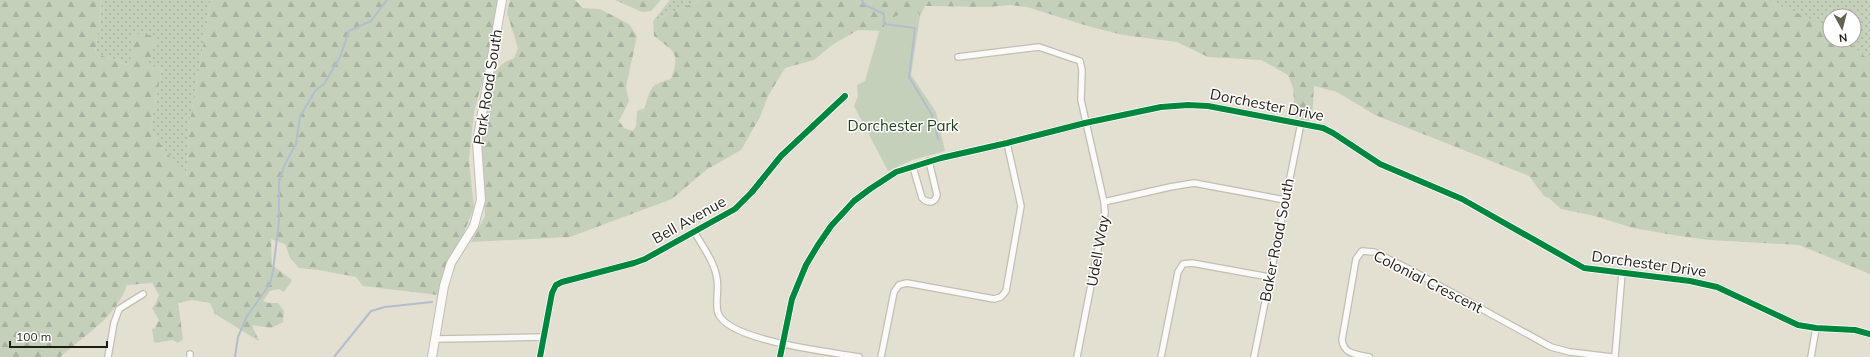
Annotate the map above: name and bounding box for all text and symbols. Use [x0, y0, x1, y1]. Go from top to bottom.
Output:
north arrow [1822, 8, 1862, 48]
street label: Park Road South [469, 28, 506, 146]
text: N [1838, 30, 1848, 45]
street label: Dorchester Drive [1208, 84, 1326, 125]
park label: Dorchester Park [847, 116, 959, 135]
street label: Baker Road South [1255, 176, 1298, 303]
street label: Bell Avenue [648, 191, 729, 248]
street label: Udell Way [1082, 214, 1113, 288]
street label: Colonial Crescent [1370, 246, 1486, 317]
street label: Dorchester Drive [1590, 246, 1708, 281]
scale bar [10, 323, 107, 349]
text: 100 m [16, 329, 51, 344]

